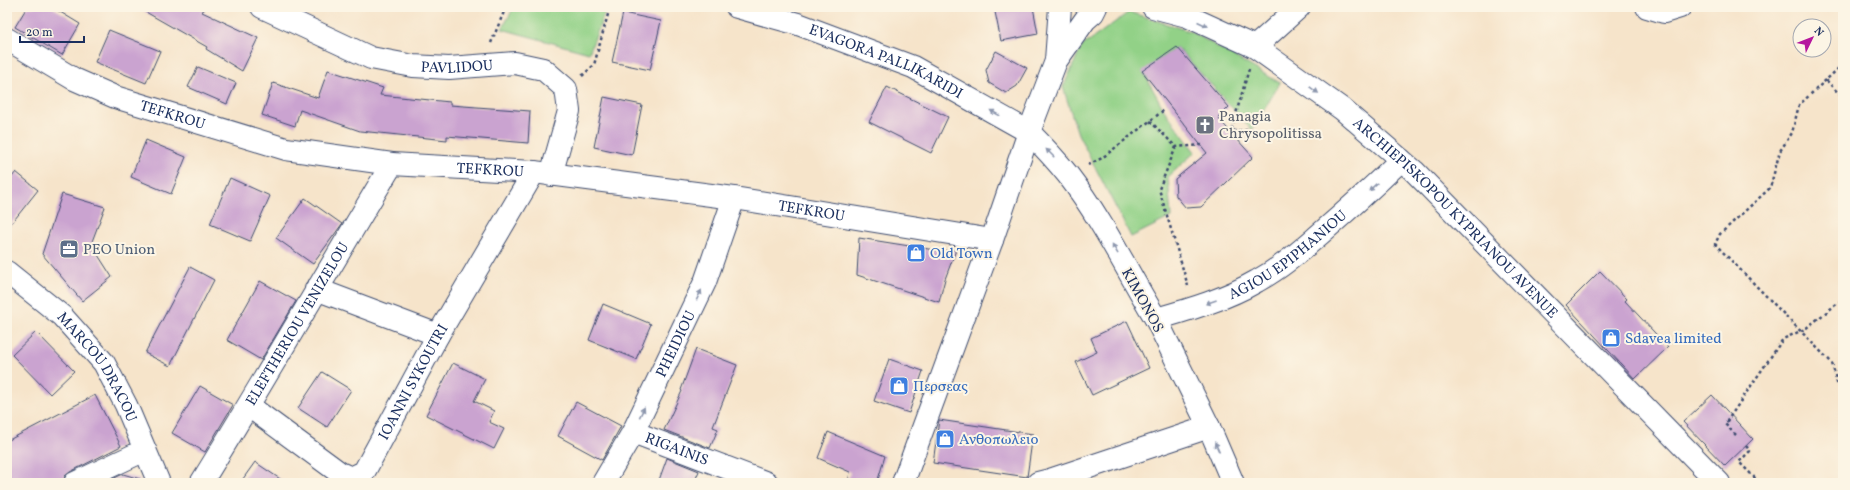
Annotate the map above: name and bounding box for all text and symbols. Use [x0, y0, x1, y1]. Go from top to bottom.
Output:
scale bar [20, 18, 84, 44]
north arrow [1792, 18, 1832, 58]
street label: EVAGORA PALLIKARIDI [806, 20, 966, 105]
one-way arrow [1197, 21, 1209, 27]
text: N [1810, 24, 1826, 40]
text: 20 m [26, 25, 53, 41]
street label: PAVLIDOU [420, 56, 494, 80]
one-way arrow [1309, 85, 1320, 94]
street label: TEFKROU [137, 96, 207, 136]
place label: Panagia Chrysopolitissa [1219, 107, 1322, 145]
one-way arrow [989, 110, 1001, 117]
church icon: Panagia Chrysopolitissa [1194, 114, 1216, 136]
street label: ARCHIEPISKOPOU KYPRIANOU AVENUE [1347, 114, 1562, 324]
one-way arrow [1045, 148, 1055, 158]
street label: TEFKROU [456, 159, 524, 183]
one-way arrow [1368, 182, 1378, 192]
street label: TEFKROU [776, 196, 846, 228]
street label: AGIOU EPIPHANIOU [1226, 206, 1352, 306]
office icon: PEO Union [58, 238, 80, 260]
street label: ELEFTHERIOU VENIZELOU [242, 239, 355, 410]
place label: PEO Union [83, 240, 155, 261]
shop icon: Old Town [905, 242, 927, 264]
one-way arrow [1111, 243, 1118, 255]
place label: Old Town [930, 244, 993, 265]
street label: KIMONOS [1115, 265, 1168, 337]
one-way arrow [696, 290, 702, 301]
one-way arrow [1205, 299, 1217, 305]
street label: MARCOU DRACOU [51, 308, 141, 426]
street label: PHEIDIOU [652, 308, 702, 381]
street label: IOANNI SYKOUTRI [374, 320, 454, 444]
shop icon: Sdavea limited [1600, 327, 1622, 349]
place label: Sdavea limited [1625, 329, 1722, 350]
shop icon: Περσεας [888, 375, 910, 397]
place label: Περσεας [913, 377, 968, 398]
one-way arrow [639, 407, 645, 418]
street label: RIGAINIS [641, 428, 711, 472]
shop icon: Ανθοπωλειο [934, 428, 956, 450]
place label: Ανθοπωλειο [959, 430, 1039, 451]
one-way arrow [1214, 441, 1220, 453]

